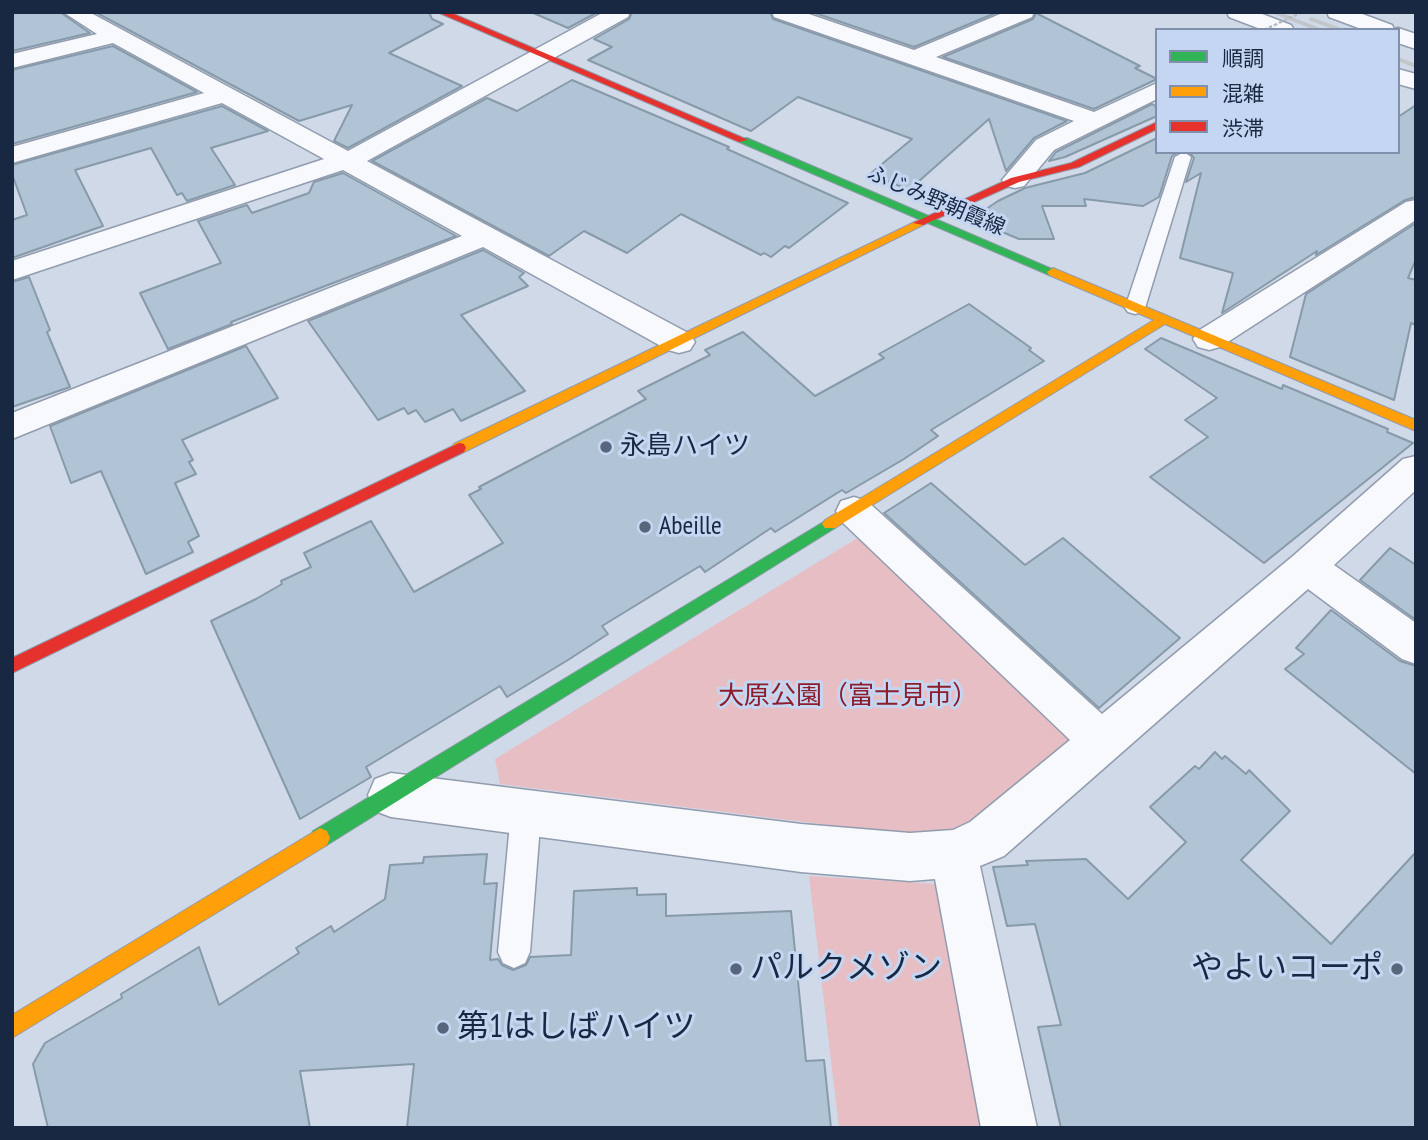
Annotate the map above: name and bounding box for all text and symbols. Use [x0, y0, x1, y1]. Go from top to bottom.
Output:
legend [1155, 28, 1400, 154]
text: 順調 [1222, 45, 1264, 72]
text: 混雑 [1222, 80, 1264, 107]
text: 渋滞 [1222, 115, 1264, 142]
street label: ふじみ野朝霞線 [863, 161, 1009, 241]
place label: 永島ハイツ [620, 431, 750, 463]
marker: 永島ハイツ [598, 439, 614, 455]
place label: Abeille [659, 511, 722, 543]
marker: Abeille [637, 519, 653, 535]
park label: 大原公園（富士見市） [718, 681, 978, 713]
place label: パルクメゾン [750, 950, 942, 988]
place label: やよいコーポ [1191, 950, 1383, 988]
marker: パルクメゾン [728, 961, 744, 977]
marker: やよいコーポ [1389, 961, 1405, 977]
place label: 第1はしばハイツ [457, 1009, 695, 1047]
marker: 第1はしばハイツ [435, 1020, 451, 1036]

